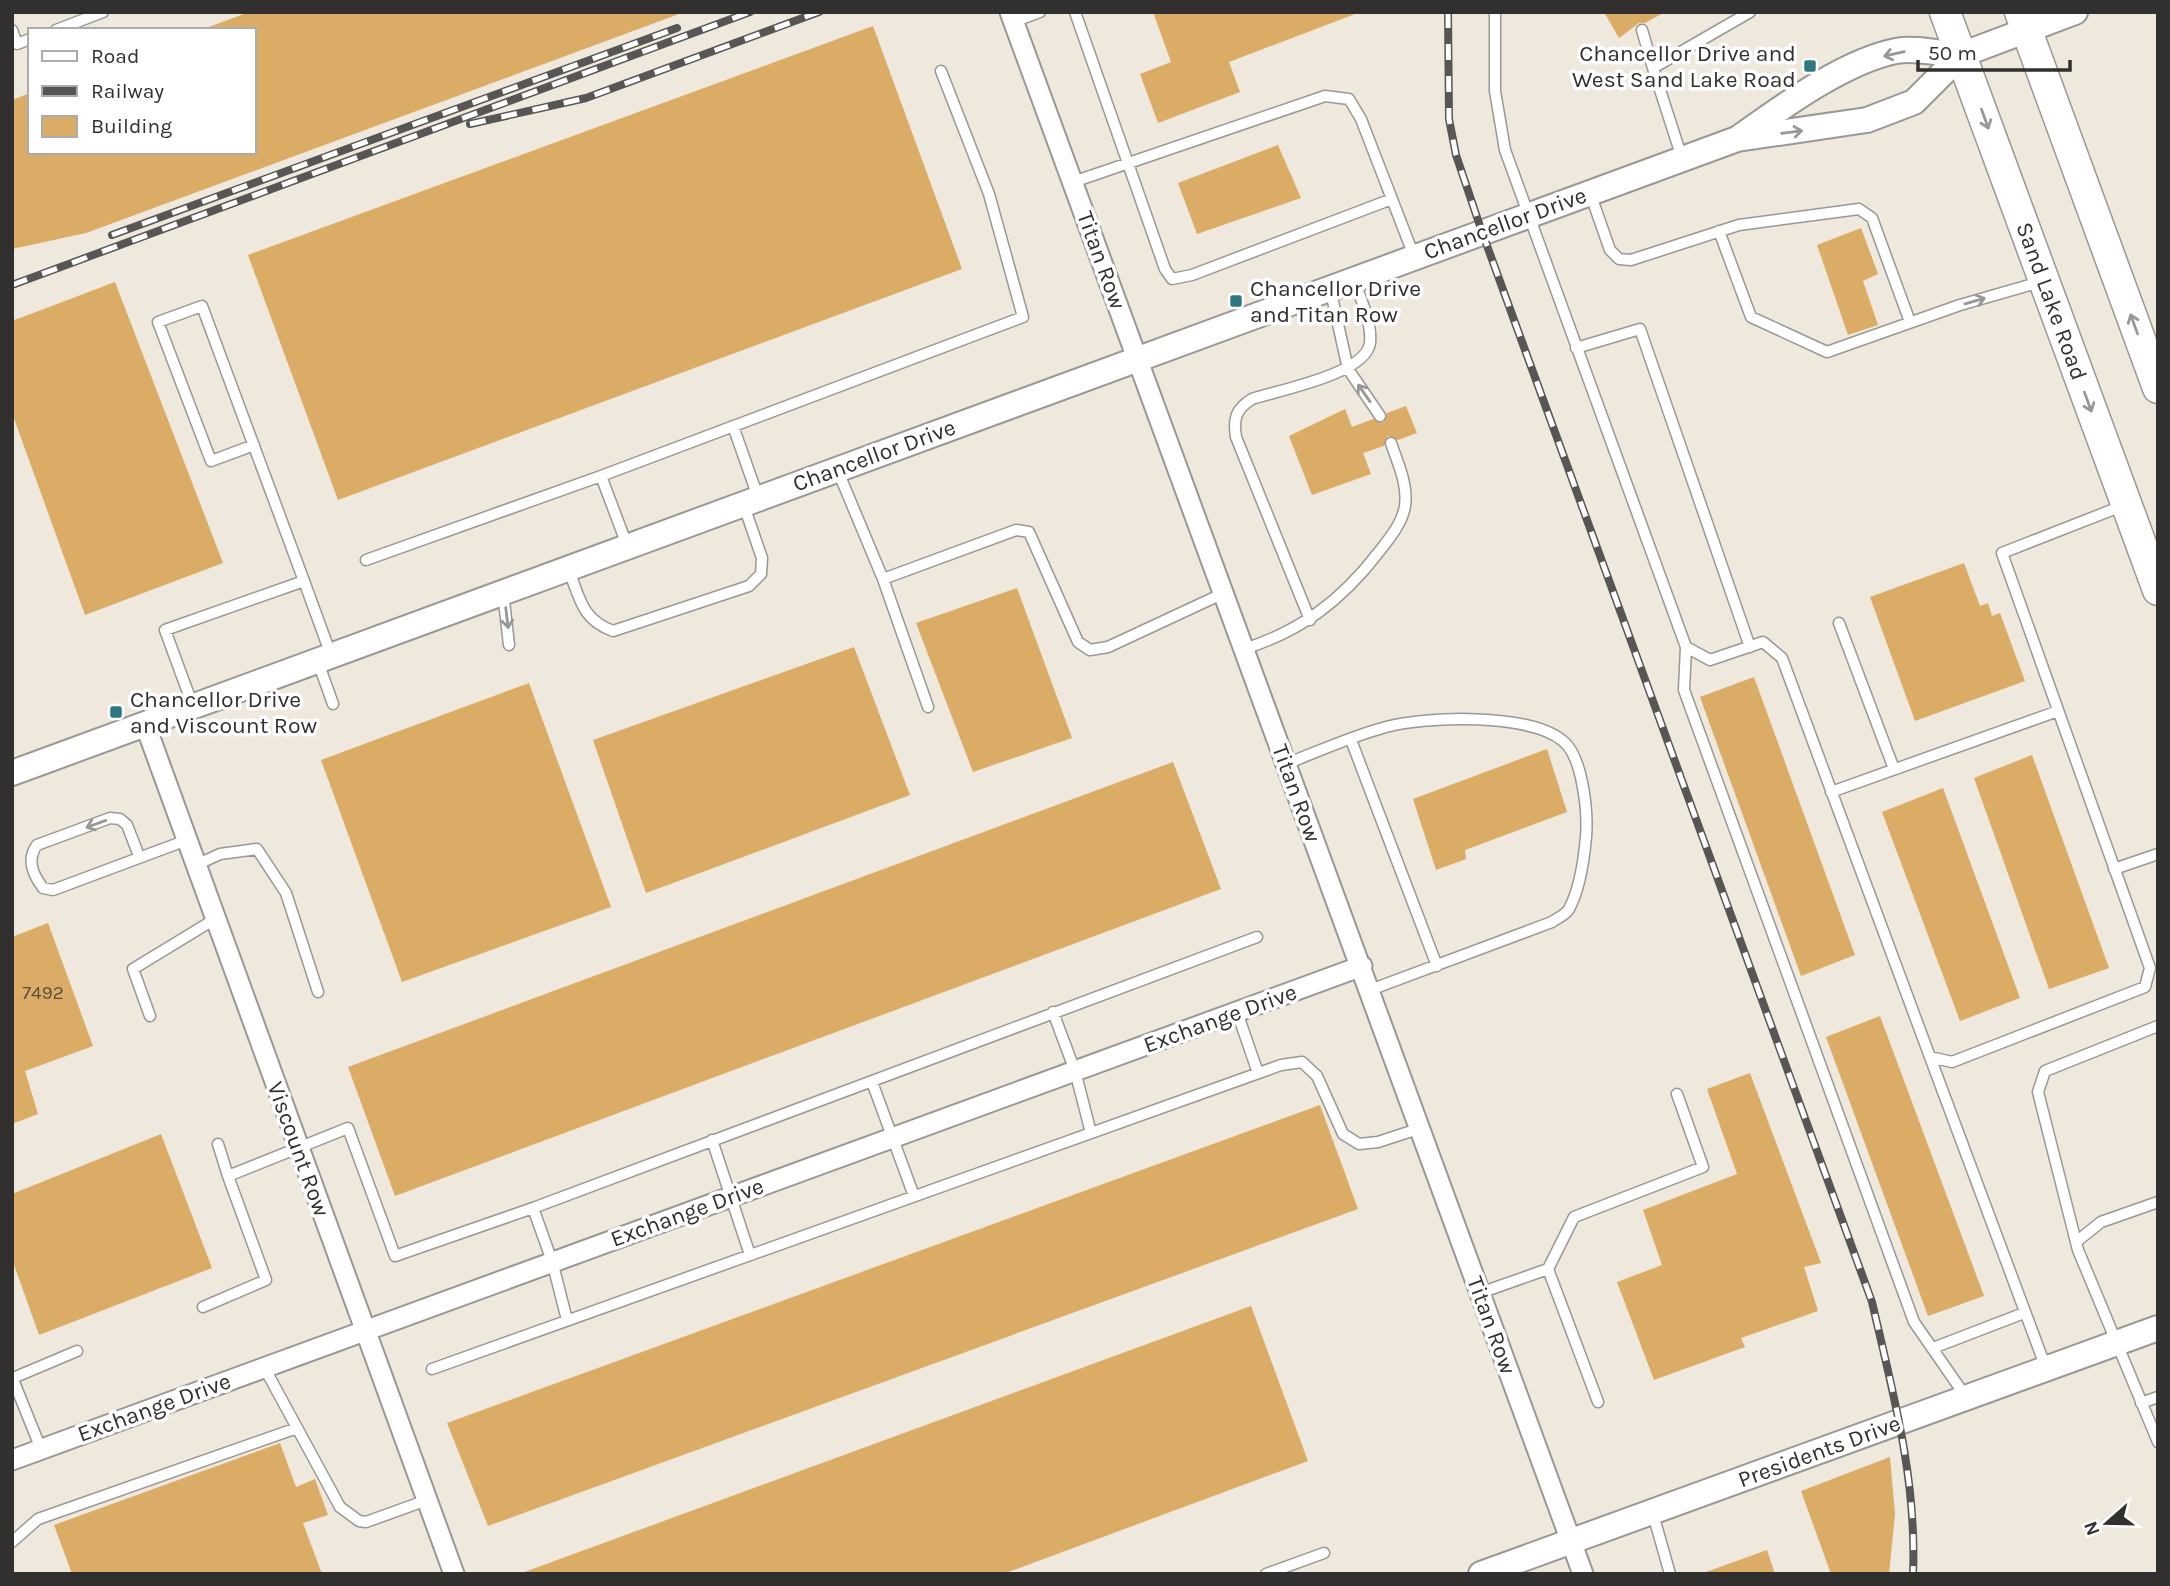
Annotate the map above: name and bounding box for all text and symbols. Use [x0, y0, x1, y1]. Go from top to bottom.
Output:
legend [28, 28, 256, 154]
scale bar [1918, 28, 2070, 72]
place label: Chancellor Drive and West Sand Lake Road [1572, 40, 1796, 93]
text: 50 m [1928, 41, 1977, 65]
text: Road [91, 44, 139, 68]
one-way arrow [1883, 48, 1905, 61]
marker: Chancellor Drive and West Sand Lake Road [1802, 58, 1818, 74]
text: Railway [91, 79, 164, 103]
one-way arrow [1980, 108, 1992, 130]
text: Building [91, 114, 172, 138]
one-way arrow [1781, 126, 1803, 139]
street label: Chancellor Drive [1420, 182, 1590, 265]
street label: Titan Row [1071, 207, 1132, 313]
street label: Sand Lake Road [2010, 218, 2093, 384]
place label: Chancellor Drive and Titan Row [1250, 275, 1421, 328]
marker: Chancellor Drive and Titan Row [1228, 293, 1244, 309]
one-way arrow [1963, 293, 1985, 306]
one-way arrow [2127, 313, 2139, 335]
one-way arrow [1357, 383, 1371, 403]
one-way arrow [2083, 390, 2096, 412]
street label: Chancellor Drive [789, 414, 959, 497]
one-way arrow [501, 606, 514, 629]
place label: Chancellor Drive and Viscount Row [130, 686, 318, 739]
marker: Chancellor Drive and Viscount Row [108, 704, 124, 720]
street label: Titan Row [1266, 740, 1327, 846]
one-way arrow [85, 818, 107, 831]
street label: Exchange Drive [1140, 978, 1300, 1059]
house number: 7492 [22, 982, 64, 1004]
street label: Viscount Row [262, 1078, 336, 1221]
street label: Exchange Drive [607, 1172, 767, 1253]
street label: Titan Row [1461, 1272, 1522, 1378]
street label: Exchange Drive [74, 1367, 234, 1448]
street label: Presidents Drive [1734, 1410, 1904, 1493]
north arrow [2072, 1488, 2142, 1558]
text: N [2079, 1518, 2105, 1539]

